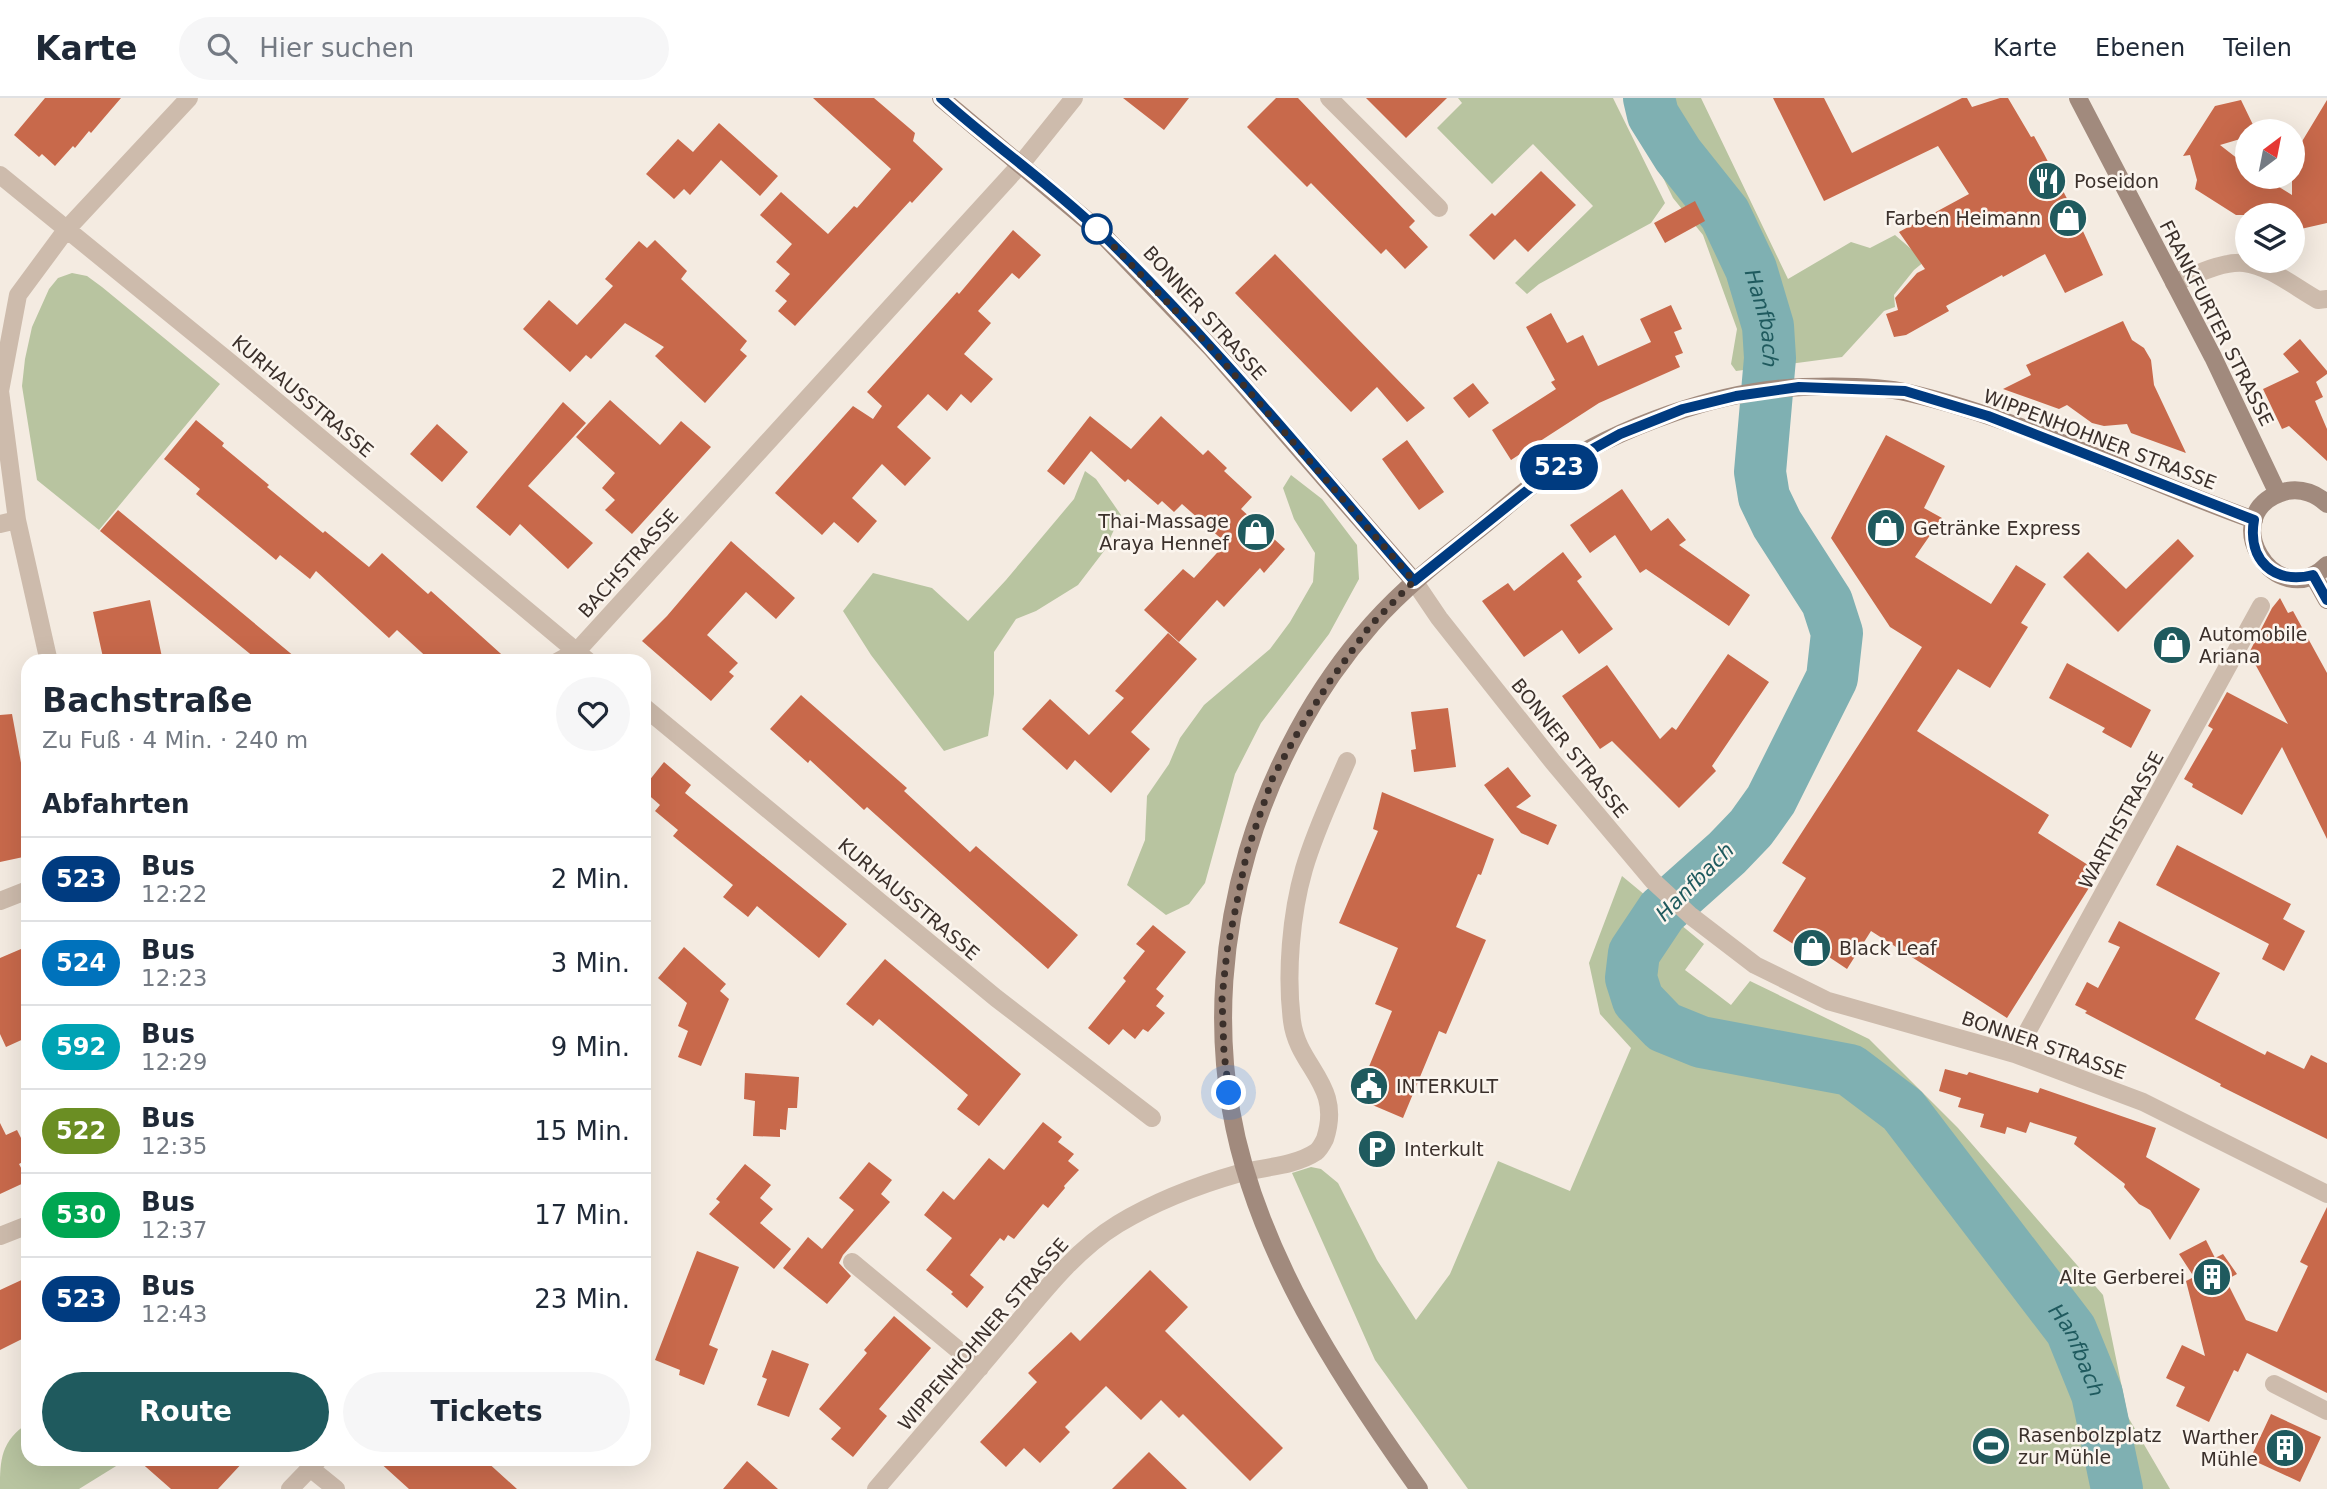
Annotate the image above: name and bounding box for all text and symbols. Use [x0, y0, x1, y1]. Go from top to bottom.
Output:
search box [179, 17, 669, 80]
text: Karte [35, 29, 137, 68]
icon: search [203, 29, 241, 67]
text: Hier suchen [259, 33, 414, 63]
text: Karte [1993, 34, 2057, 62]
text: Ebenen [2095, 34, 2185, 62]
text: Teilen [2223, 34, 2292, 62]
north arrow [2235, 119, 2305, 189]
map controls [2235, 119, 2305, 273]
restaurant icon: Poseidon [2026, 160, 2068, 202]
place label: Poseidon [2074, 170, 2159, 192]
shop icon: Farben Heimann [2047, 197, 2089, 239]
button: layers [2235, 203, 2305, 273]
place label: Farben Heimann [1885, 207, 2041, 229]
unlabelled marker [1082, 214, 1112, 244]
street label: FRANKFURTER STRASSE [2155, 217, 2279, 429]
street label: BONNER STRASSE [1139, 242, 1271, 384]
water label: Hanfbach [1740, 266, 1782, 369]
street label: KURHAUSSTRASSE [228, 331, 378, 461]
street label: WIPPENHOHNER STRASSE [1980, 384, 2220, 494]
line badge: 523 [1519, 444, 1599, 490]
text: 523 [1534, 453, 1584, 481]
street label: BACHSTRASSE [573, 504, 683, 622]
shop icon: Getränke Express [1865, 507, 1907, 549]
place label: Thai-Massage Araya Hennef [1097, 510, 1230, 554]
shop icon: Thai-Massage Araya Hennef [1235, 511, 1277, 553]
place label: Getränke Express [1913, 517, 2081, 539]
place label: Automobile Ariana [2199, 623, 2308, 667]
shop icon: Automobile Ariana [2151, 624, 2193, 666]
street label: BONNER STRASSE [1507, 674, 1633, 822]
button: heart [556, 677, 630, 751]
text: Bachstraße [42, 681, 253, 720]
text: Zu Fuß · 4 Min. · 240 m [42, 727, 308, 753]
street label: WARTHSTRASSE [2074, 747, 2168, 893]
text: Abfahrten [42, 789, 190, 819]
street label: KURHAUSSTRASSE [834, 834, 984, 964]
water label: Hanfbach [1651, 838, 1739, 926]
text: Bus [141, 851, 195, 881]
text: 2 Min. [551, 864, 630, 894]
text: 523 [56, 865, 106, 893]
text: 12:22 [141, 881, 207, 907]
shop icon: Black Leaf [1791, 927, 1833, 969]
text: Bus [141, 935, 195, 965]
place label: Black Leaf [1839, 937, 1938, 959]
text: 3 Min. [551, 948, 630, 978]
text: 524 [56, 949, 106, 977]
text: 12:23 [141, 965, 207, 991]
street label: BONNER STRASSE [1959, 1007, 2129, 1083]
text: Bus [141, 1019, 195, 1049]
text: 9 Min. [551, 1032, 630, 1062]
text: 592 [56, 1033, 106, 1061]
text: 12:29 [141, 1049, 207, 1075]
public building icon: INTERKULT [1348, 1065, 1390, 1107]
your location [1211, 1075, 1246, 1110]
place label: INTERKULT [1396, 1075, 1498, 1097]
text: Bus [141, 1103, 195, 1133]
text: 15 Min. [534, 1116, 630, 1146]
text: 522 [56, 1117, 106, 1145]
parking icon: Interkult [1356, 1128, 1398, 1170]
text: 12:35 [141, 1133, 207, 1159]
place label: Interkult [1404, 1138, 1484, 1160]
text: Bus [141, 1187, 195, 1217]
text: 17 Min. [534, 1200, 630, 1230]
text: 530 [56, 1201, 106, 1229]
text: 12:37 [141, 1217, 207, 1243]
street label: WIPPENHOHNER STRASSE [893, 1233, 1073, 1435]
building icon: Alte Gerberei [2191, 1256, 2233, 1298]
place label: Alte Gerberei [2059, 1266, 2185, 1288]
text: Bus [141, 1271, 195, 1301]
text: 23 Min. [534, 1284, 630, 1314]
text: 523 [56, 1285, 106, 1313]
water label: Hanfbach [2044, 1299, 2109, 1400]
text: 12:43 [141, 1301, 207, 1327]
button: Route [42, 1372, 329, 1452]
button: Tickets [343, 1372, 630, 1452]
place label: Rasenbolzplatz zur Mühle [2018, 1424, 2161, 1468]
sports icon: Rasenbolzplatz zur Mühle [1970, 1425, 2012, 1467]
place label: Warther Mühle [2182, 1426, 2258, 1470]
building icon: Warther Mühle [2264, 1427, 2306, 1469]

